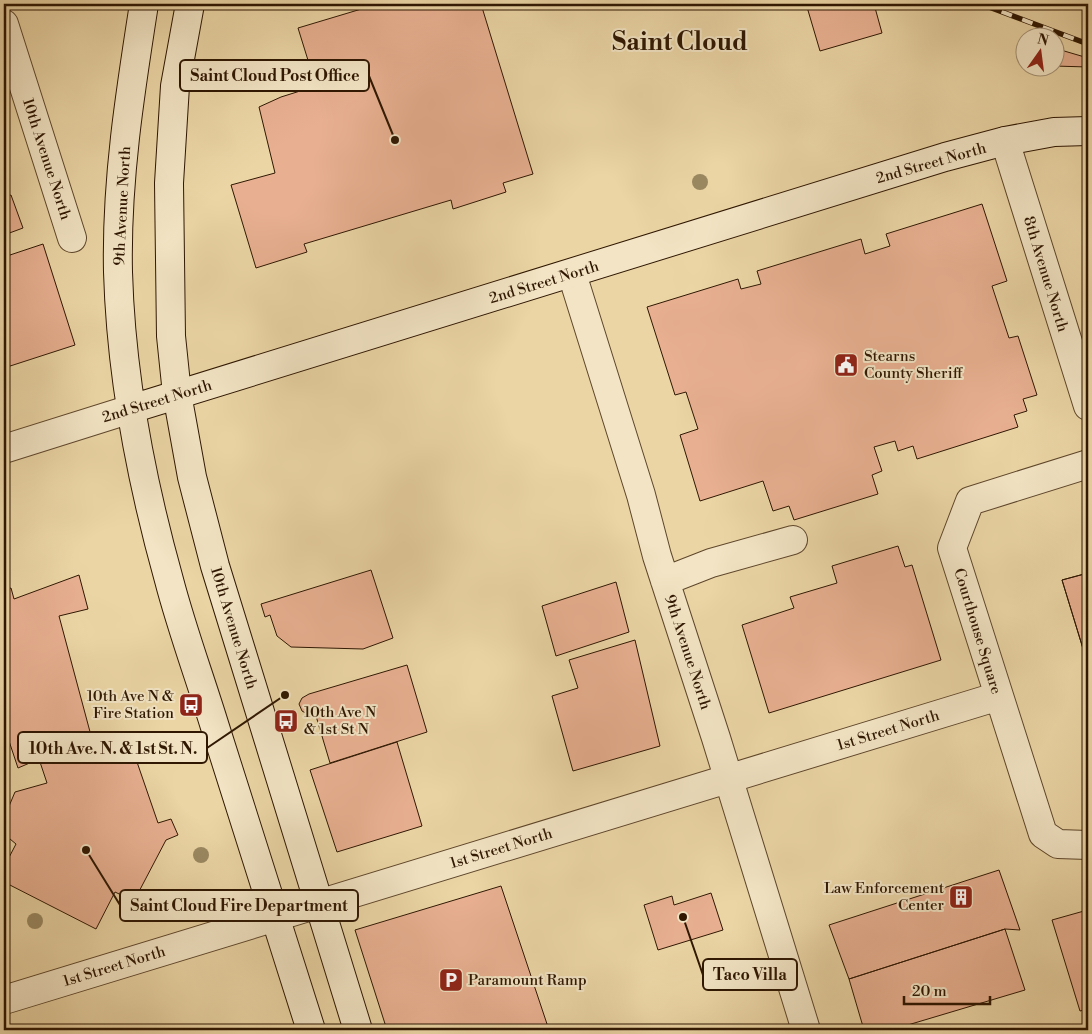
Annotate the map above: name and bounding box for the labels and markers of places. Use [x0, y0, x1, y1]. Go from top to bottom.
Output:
callout: Saint Cloud Post Office [180, 60, 369, 91]
place label: Stearns County Sheriff [864, 347, 964, 383]
public building icon: Stearns County Sheriff [833, 352, 859, 378]
place label: 10th Ave N & Fire Station [87, 687, 174, 723]
bus stop icon: 10th Ave N & Fire Station [178, 692, 204, 718]
place label: 10th Ave N & 1st St N [304, 703, 376, 739]
bus stop icon: 10th Ave N & 1st St N [273, 708, 299, 734]
callout: 10th Ave. N. & 1st St. N. [18, 732, 207, 763]
place label: Law Enforcement Center [824, 879, 945, 915]
building icon: Law Enforcement Center [948, 884, 974, 910]
callout: Saint Cloud Fire Department [120, 890, 358, 921]
callout: Taco Villa [703, 959, 797, 990]
parking icon: Paramount Ramp [438, 967, 464, 993]
place label: Paramount Ramp [468, 971, 587, 990]

